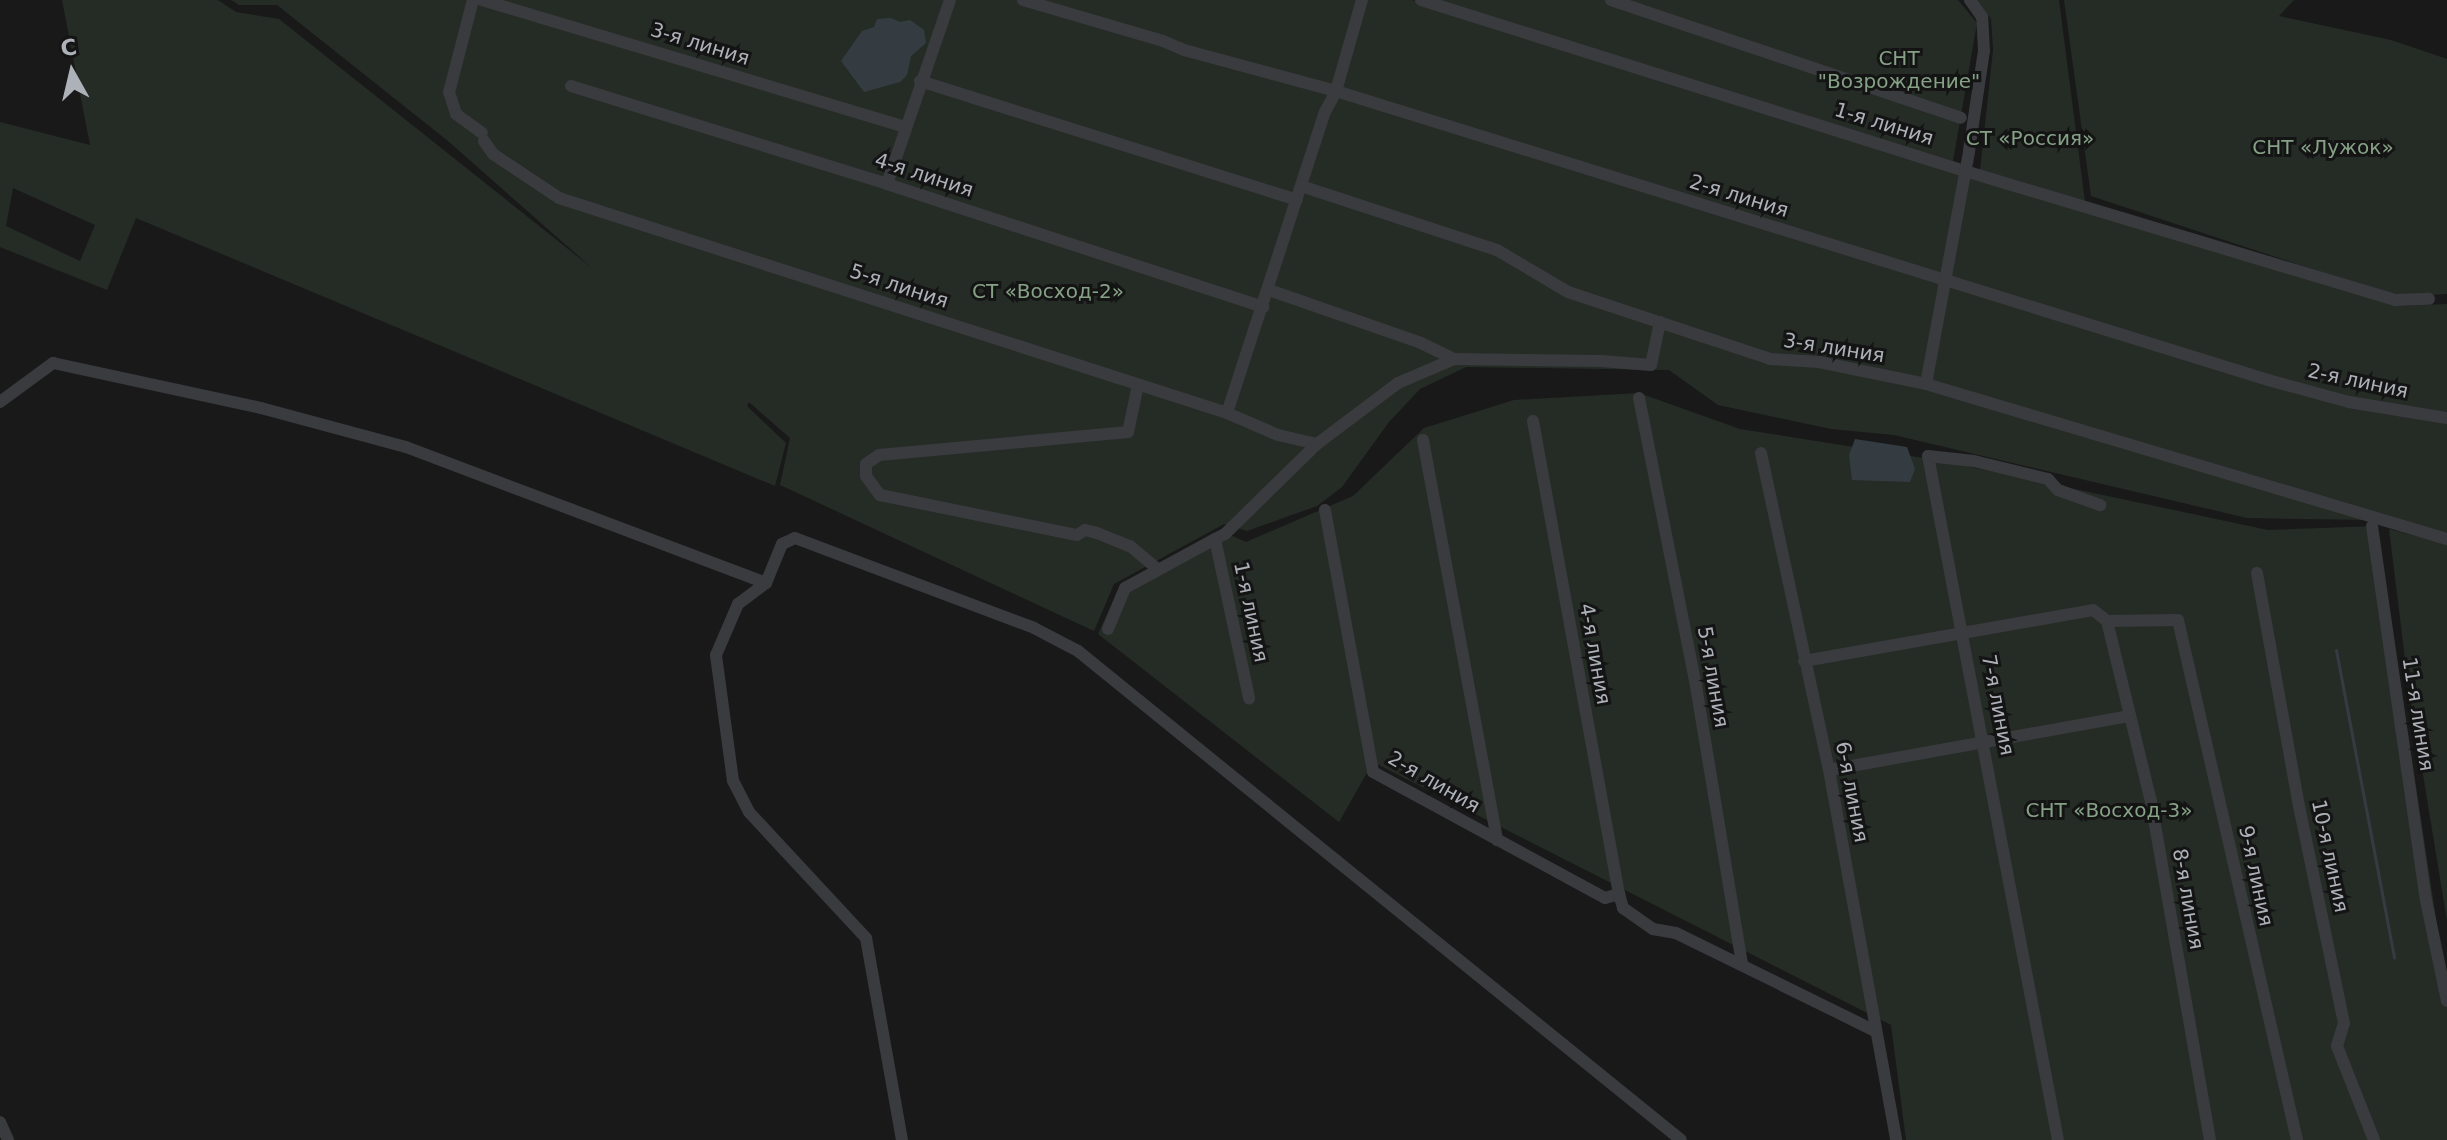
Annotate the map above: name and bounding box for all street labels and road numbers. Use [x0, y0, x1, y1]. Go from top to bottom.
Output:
street label: 3-я линия [648, 18, 752, 70]
street label: 1-я линия [1832, 98, 1936, 150]
street label: 4-я линия [872, 148, 976, 202]
street label: 2-я линия [1687, 170, 1791, 222]
street label: 5-я линия [847, 259, 951, 313]
street label: 3-я линия [1782, 328, 1886, 368]
street label: 2-я линия [2306, 359, 2410, 403]
street label: 1-я линия [1229, 560, 1273, 664]
street label: 4-я линия [1574, 602, 1616, 706]
street label: 5-я линия [1692, 625, 1734, 729]
street label: 7-я линия [1976, 653, 2020, 757]
street label: 11-я линия [2397, 655, 2439, 773]
street label: 6-я линия [1830, 740, 1874, 844]
street label: 2-я линия [1384, 746, 1484, 818]
street label: 10-я линия [2306, 797, 2354, 915]
street label: 9-я линия [2234, 824, 2278, 928]
street label: 8-я линия [2167, 847, 2209, 951]

